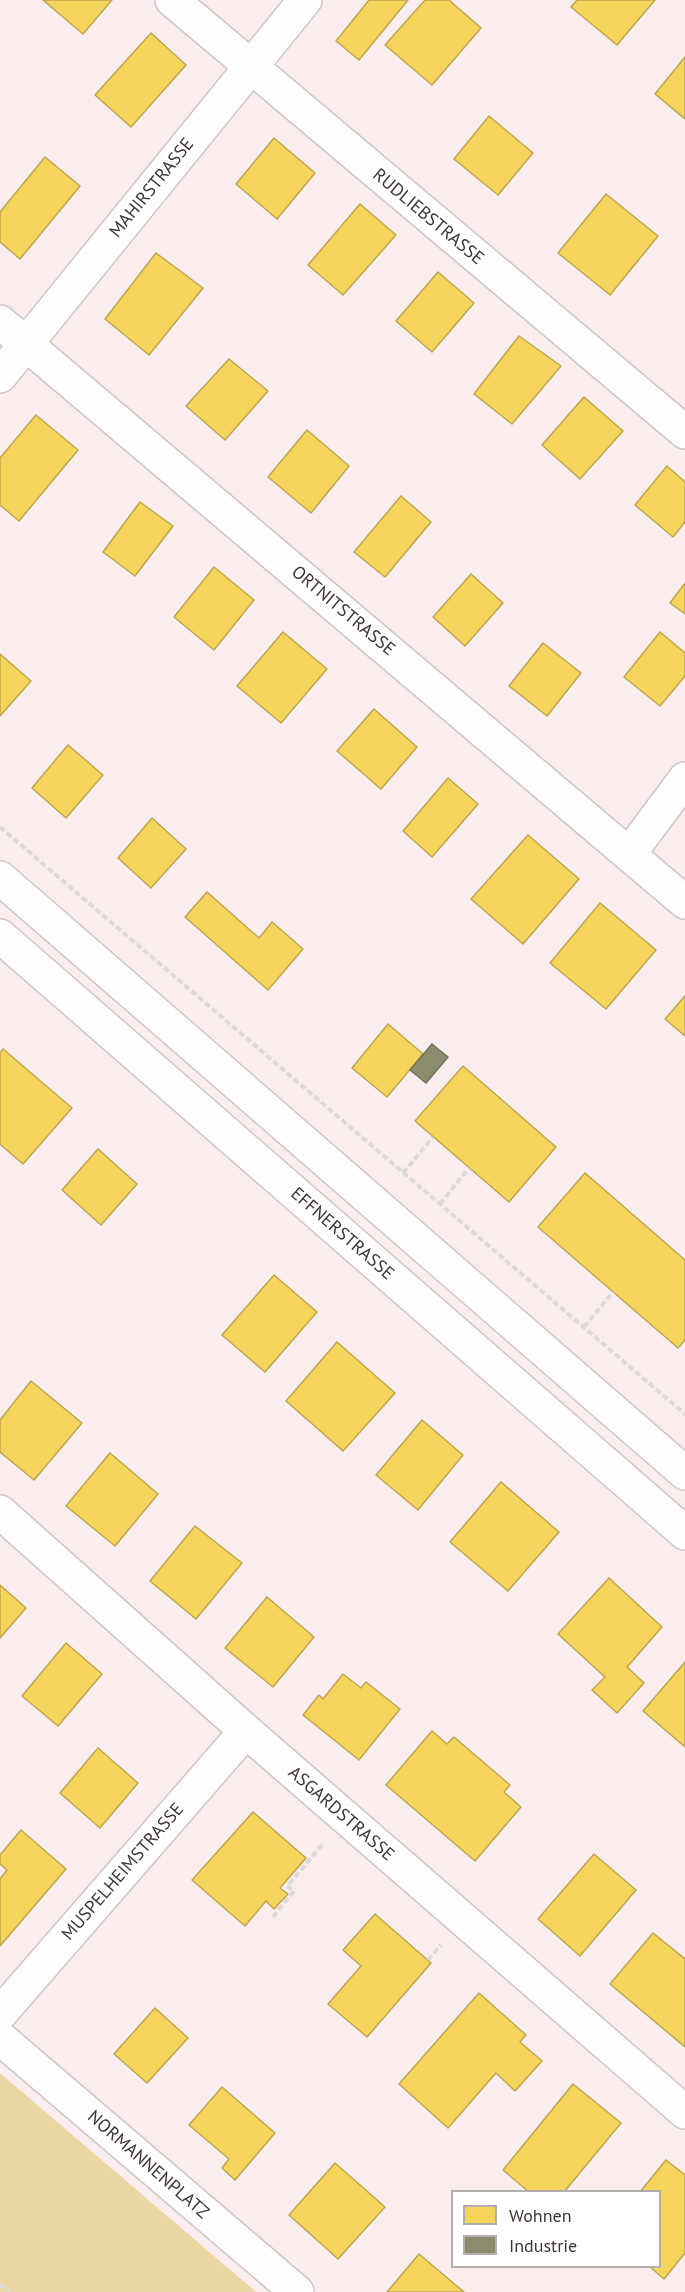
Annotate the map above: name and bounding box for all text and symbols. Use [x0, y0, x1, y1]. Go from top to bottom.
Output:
street label: MAHIRSTRASSE [105, 134, 199, 242]
street label: RUDLIEBSTRASSE [368, 164, 488, 270]
street label: ORTNITSTRASSE [287, 561, 399, 661]
street label: EFFNERSTRASSE [286, 1183, 398, 1285]
street label: ASGARDSTRASSE [284, 1762, 398, 1866]
street label: MUSPELHEIMSTRASSE [57, 1799, 189, 1945]
street label: NORMANNENPLATZ [83, 2106, 213, 2224]
legend [451, 2190, 661, 2268]
text: Wohnen [509, 2204, 571, 2227]
text: Industrie [509, 2234, 577, 2257]

